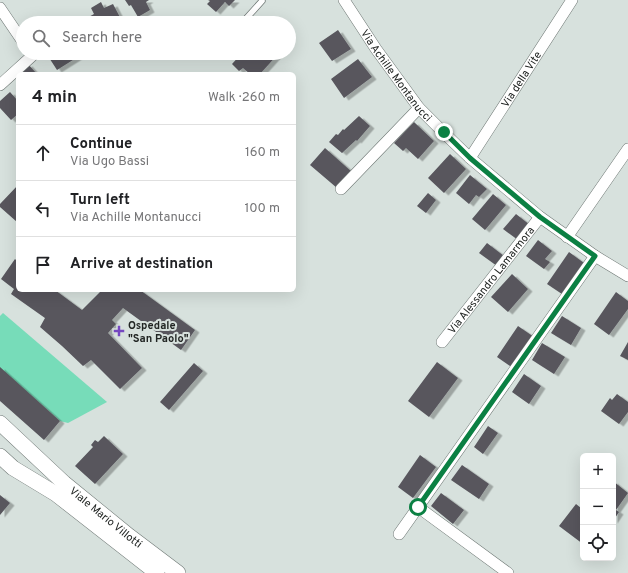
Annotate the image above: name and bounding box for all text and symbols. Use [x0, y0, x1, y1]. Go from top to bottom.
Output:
search box [16, 16, 296, 60]
icon: search [30, 27, 52, 49]
street label: Via Achille Montanucci [357, 27, 435, 125]
text: Search here [62, 29, 142, 48]
street label: Via della Vite [499, 49, 545, 110]
text: 4 min [32, 87, 77, 109]
text: Walk · 260 m [208, 90, 280, 106]
route end [435, 123, 453, 141]
text: Continue [70, 135, 132, 154]
icon: ahead [32, 142, 54, 164]
text: 160 m [245, 145, 280, 161]
text: Via Ugo Bassi [70, 154, 149, 170]
text: Turn left [70, 191, 130, 210]
icon: left [32, 198, 54, 220]
text: 100 m [244, 201, 280, 217]
text: Via Achille Montanucci [70, 210, 201, 226]
street label: Via Alessandro Lamarmora [445, 224, 538, 337]
icon: arrive [32, 254, 54, 276]
text: Arrive at destination [70, 255, 213, 274]
place label: Ospedale "San Paolo" [128, 319, 189, 346]
marker: Ospedale "San Paolo" [113, 325, 125, 337]
map controls [580, 453, 616, 561]
button: + [580, 453, 616, 489]
street label: Viale Mario Villotti [66, 484, 145, 552]
button: − [580, 489, 616, 525]
route start [409, 498, 427, 516]
button: locate [580, 525, 616, 561]

